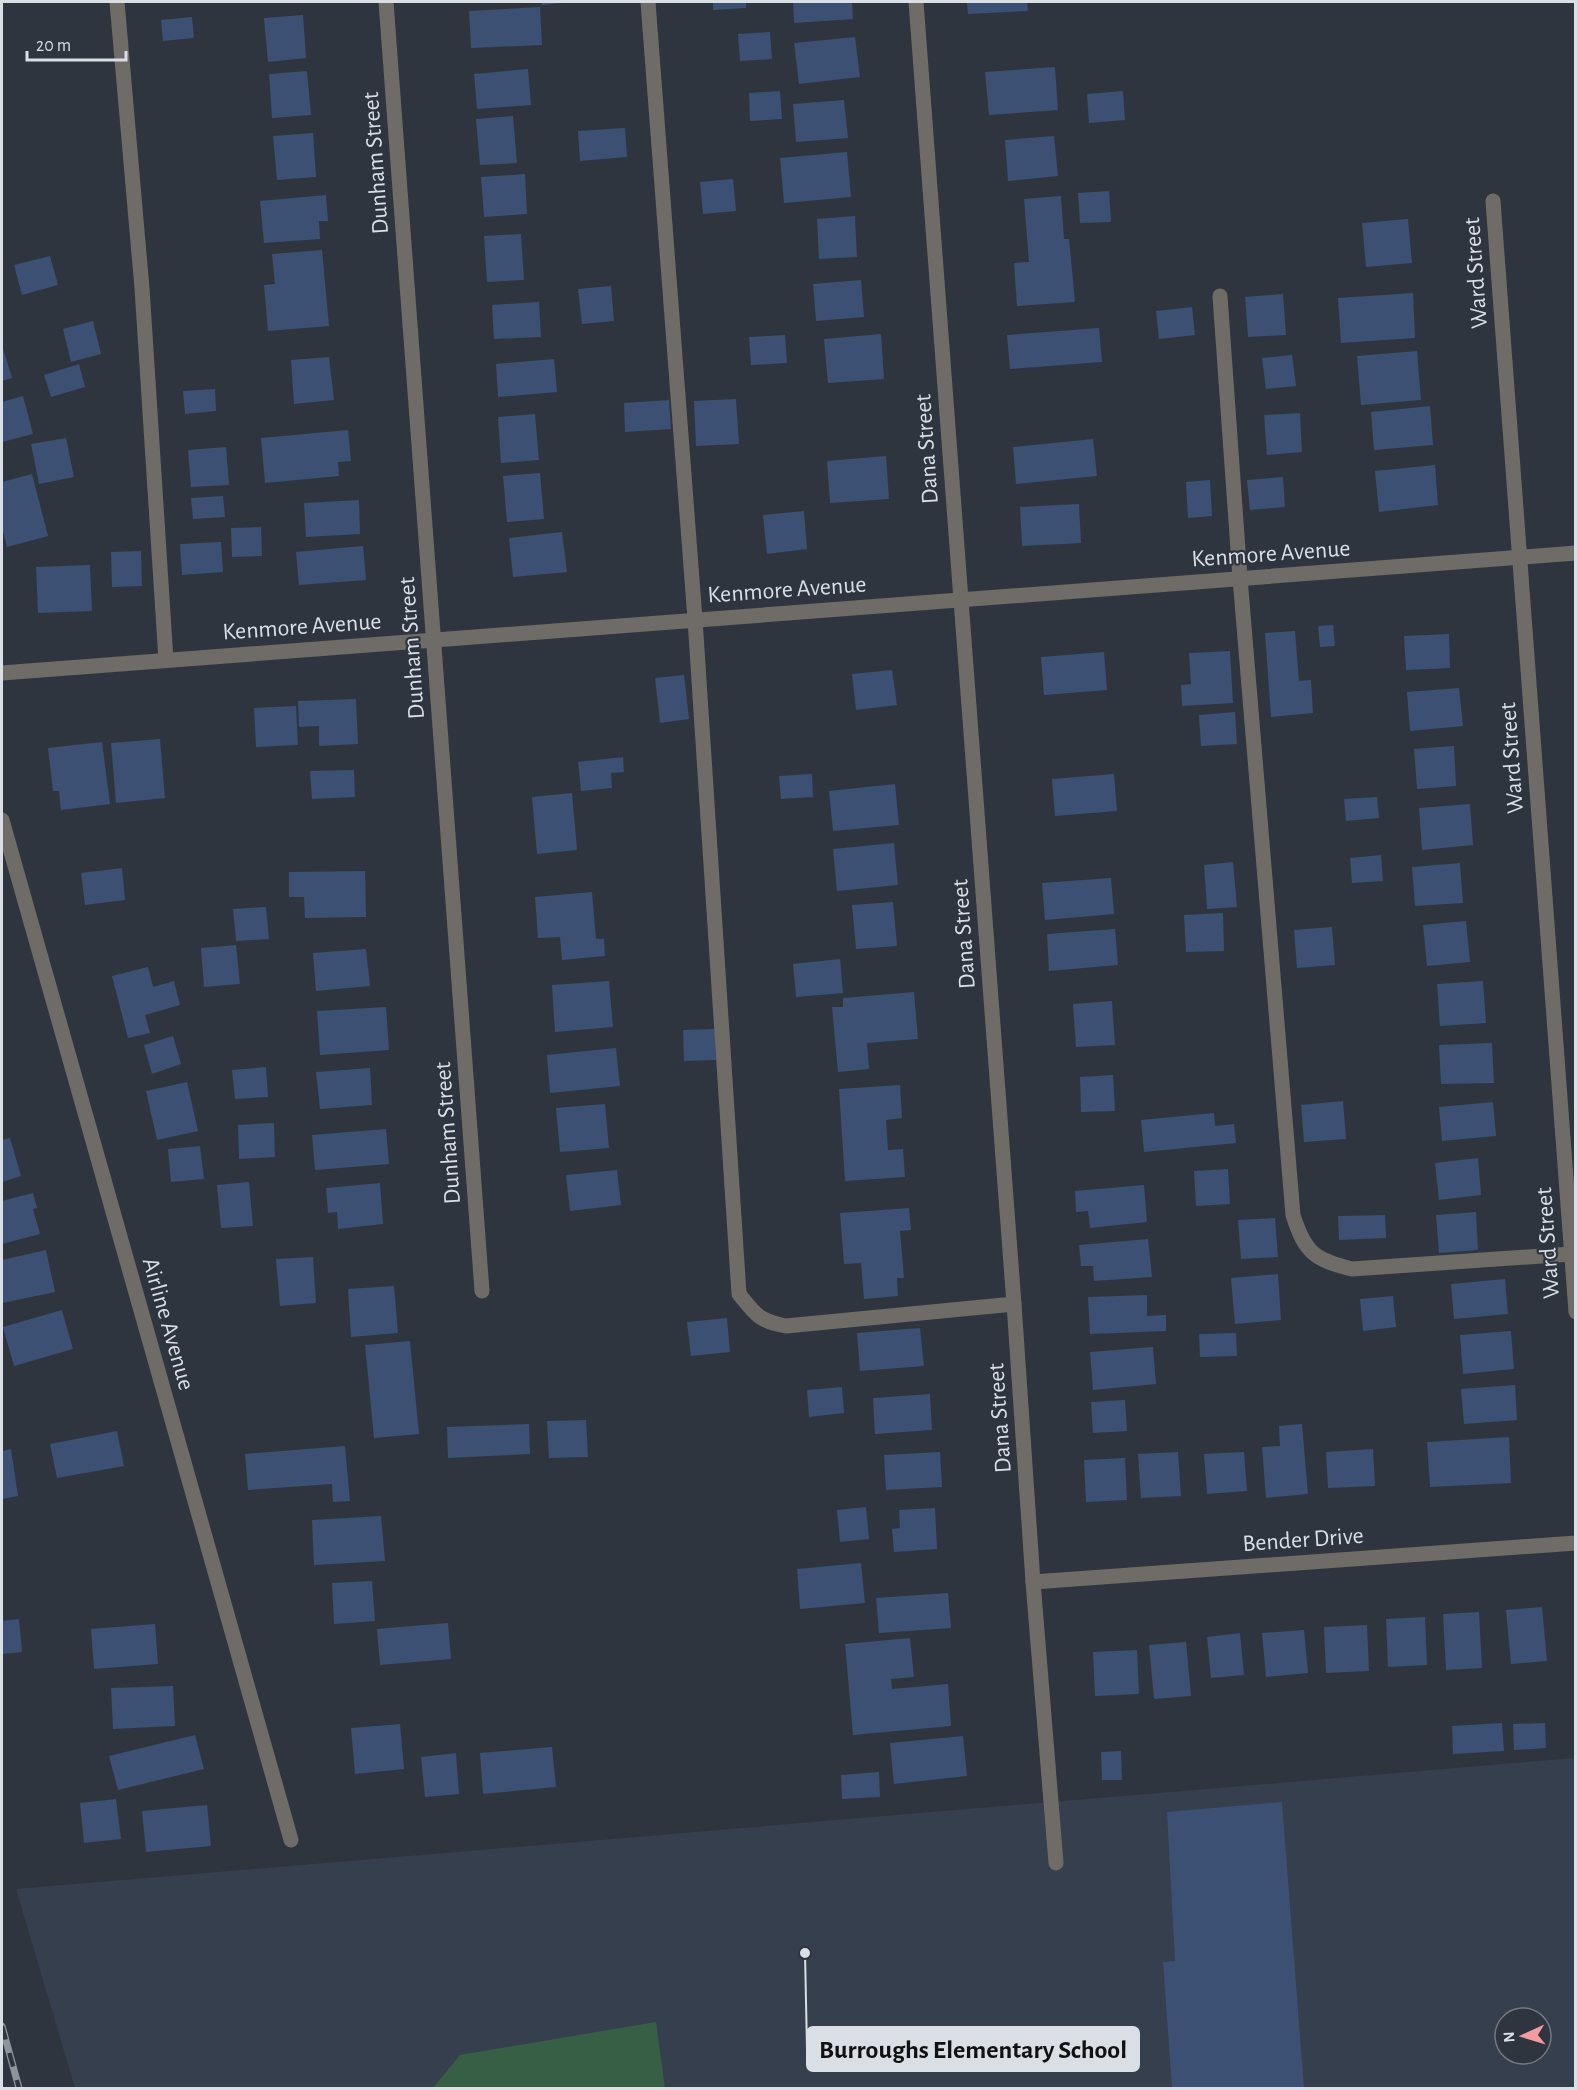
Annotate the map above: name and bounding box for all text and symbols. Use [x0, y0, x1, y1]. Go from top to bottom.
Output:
scale bar [27, 24, 126, 62]
text: 20 m [36, 37, 71, 55]
street label: Dunham Street [359, 91, 393, 235]
street label: Ward Street [1460, 216, 1492, 330]
street label: Dana Street [911, 393, 943, 505]
street label: Kenmore Avenue [1191, 536, 1351, 572]
street label: Kenmore Avenue [707, 572, 867, 608]
street label: Dunham Street [395, 576, 429, 720]
street label: Kenmore Avenue [222, 609, 382, 645]
street label: Ward Street [1496, 701, 1528, 815]
street label: Dana Street [948, 878, 980, 990]
street label: Dunham Street [431, 1061, 465, 1205]
street label: Ward Street [1532, 1186, 1564, 1300]
street label: Airline Avenue [138, 1255, 198, 1393]
street label: Dana Street [984, 1362, 1016, 1474]
street label: Bender Drive [1242, 1524, 1364, 1556]
north arrow [1493, 2006, 1553, 2066]
callout: Burroughs Elementary School [807, 2027, 1139, 2071]
text: N [1501, 2031, 1517, 2043]
text: Burroughs Elementary School [819, 2037, 1127, 2063]

